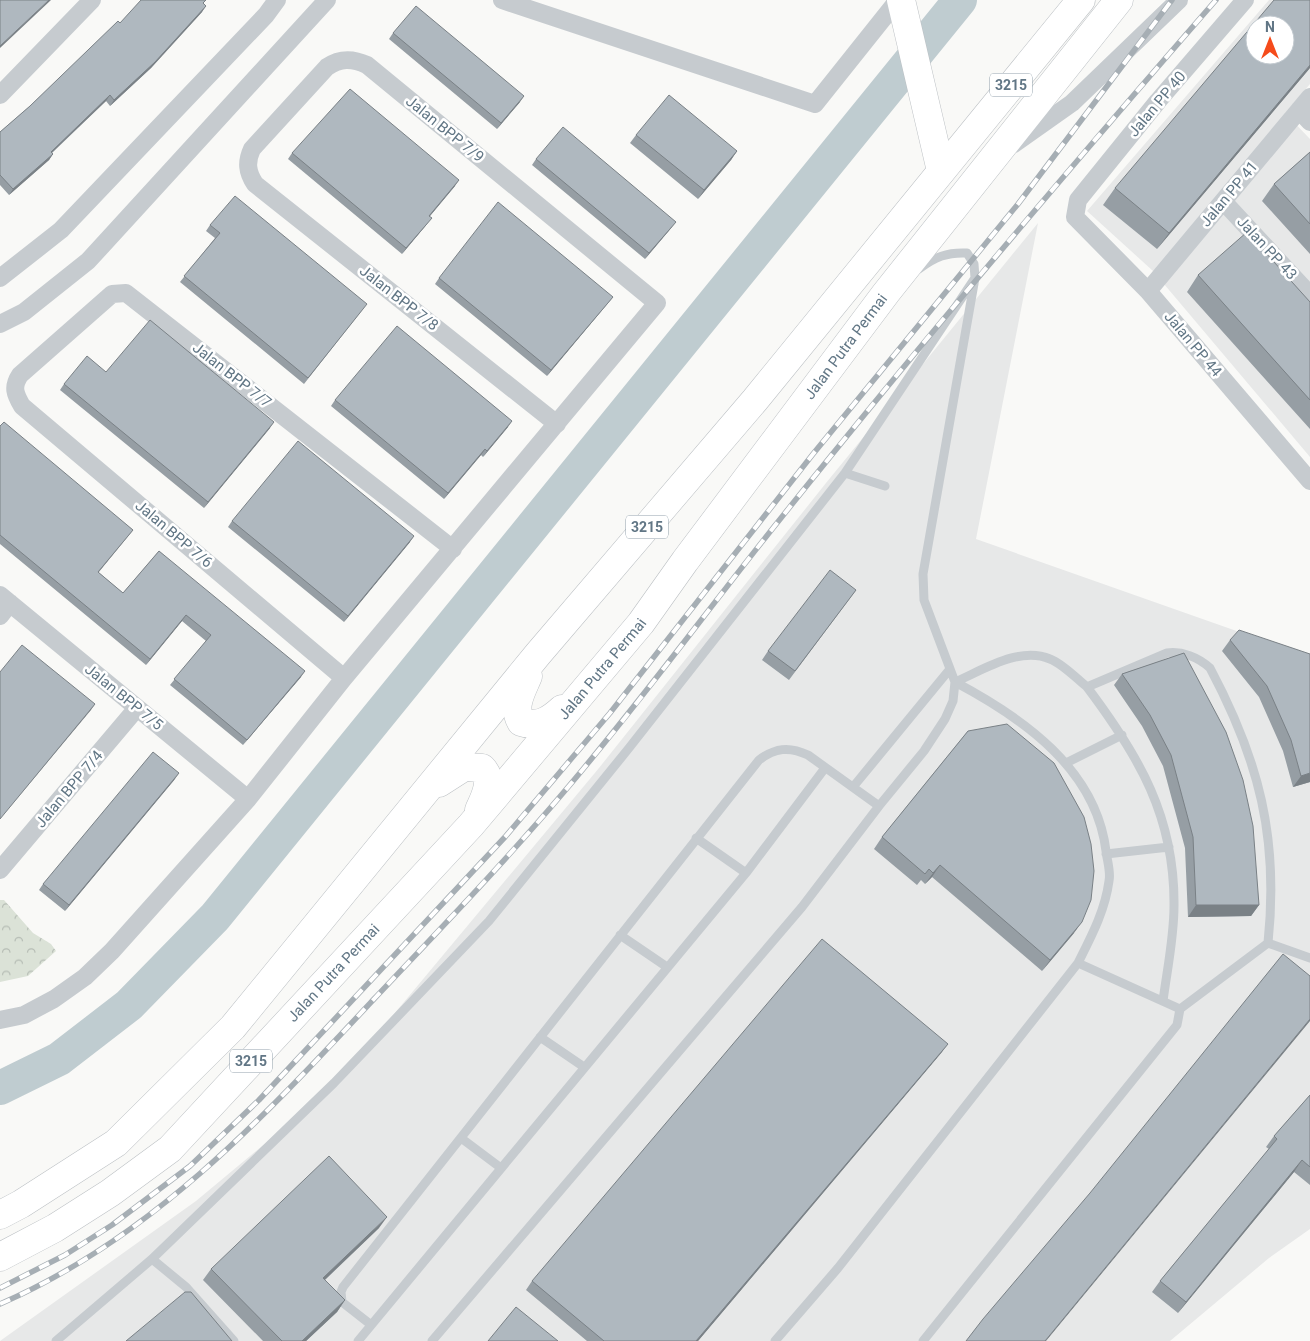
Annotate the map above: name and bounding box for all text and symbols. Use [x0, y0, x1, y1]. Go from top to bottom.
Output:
north arrow [1245, 15, 1295, 65]
text: N [1265, 19, 1275, 35]
street label: Jalan PP 40 [1124, 68, 1190, 140]
road number: 3215 [990, 74, 1032, 96]
street label: Jalan BPP 7/9 [402, 92, 488, 166]
street label: Jalan PP 41 [1196, 158, 1262, 230]
street label: Jalan PP 43 [1233, 213, 1301, 283]
street label: Jalan BPP 7/8 [356, 262, 442, 334]
street label: Jalan Putra Permai [800, 290, 891, 403]
street label: Jalan PP 44 [1160, 308, 1226, 381]
street label: Jalan BPP 7/7 [189, 339, 275, 411]
street label: Jalan BPP 7/6 [132, 496, 216, 572]
road number: 3215 [626, 516, 668, 538]
street label: Jalan Putra Permai [555, 615, 650, 723]
street label: Jalan BPP 7/5 [81, 660, 167, 734]
street label: Jalan BPP 7/4 [31, 746, 107, 831]
street label: Jalan Putra Permai [284, 920, 383, 1026]
road number: 3215 [230, 1050, 272, 1072]

